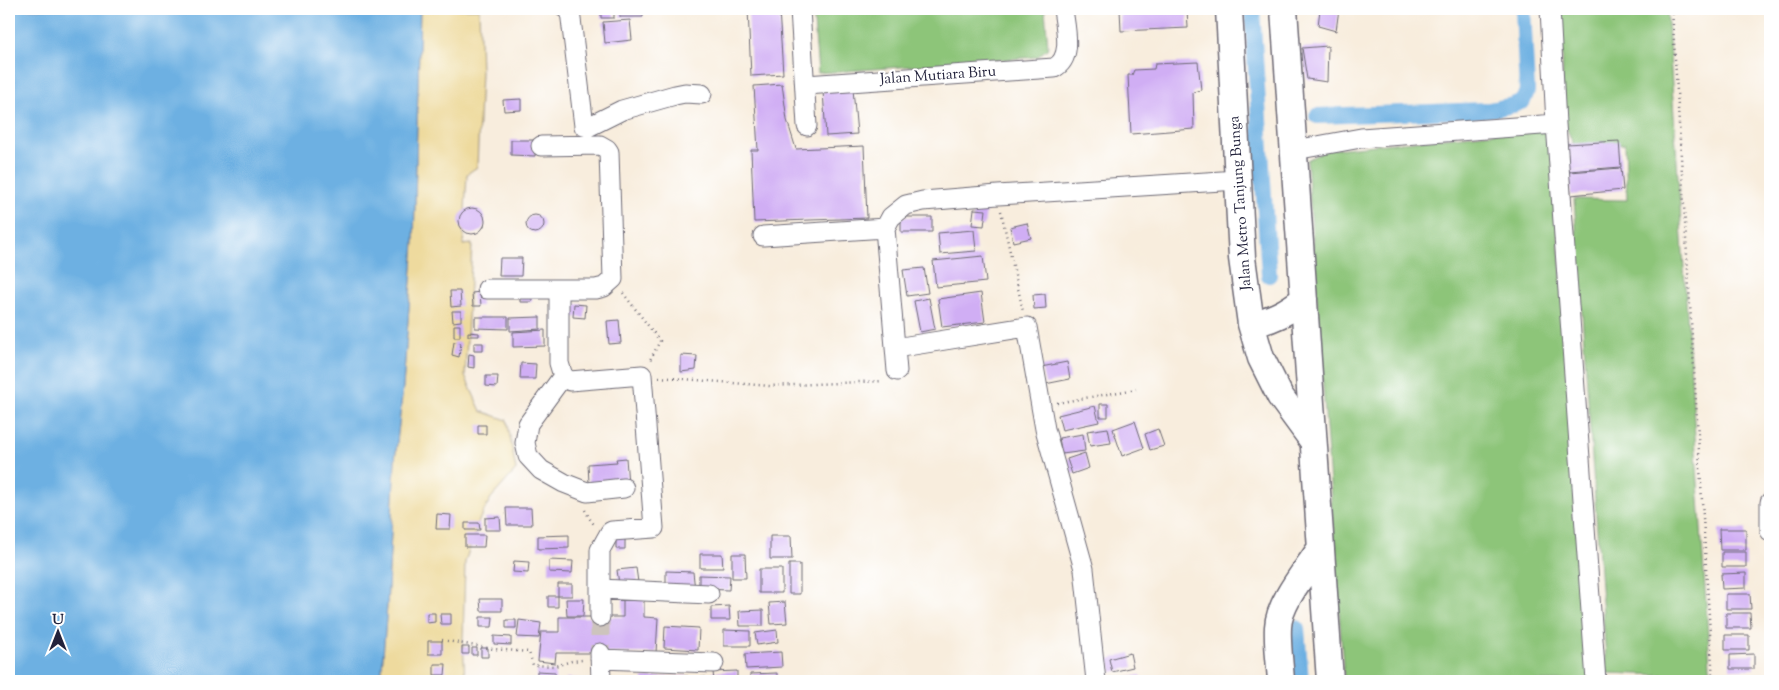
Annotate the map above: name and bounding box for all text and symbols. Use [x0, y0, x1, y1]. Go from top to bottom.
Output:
street label: Jalan Mutiara Biru [878, 61, 997, 91]
street label: Jalan Metro Tanjung Bunga [1224, 115, 1258, 292]
north arrow [32, 608, 82, 658]
text: U [52, 611, 64, 631]

